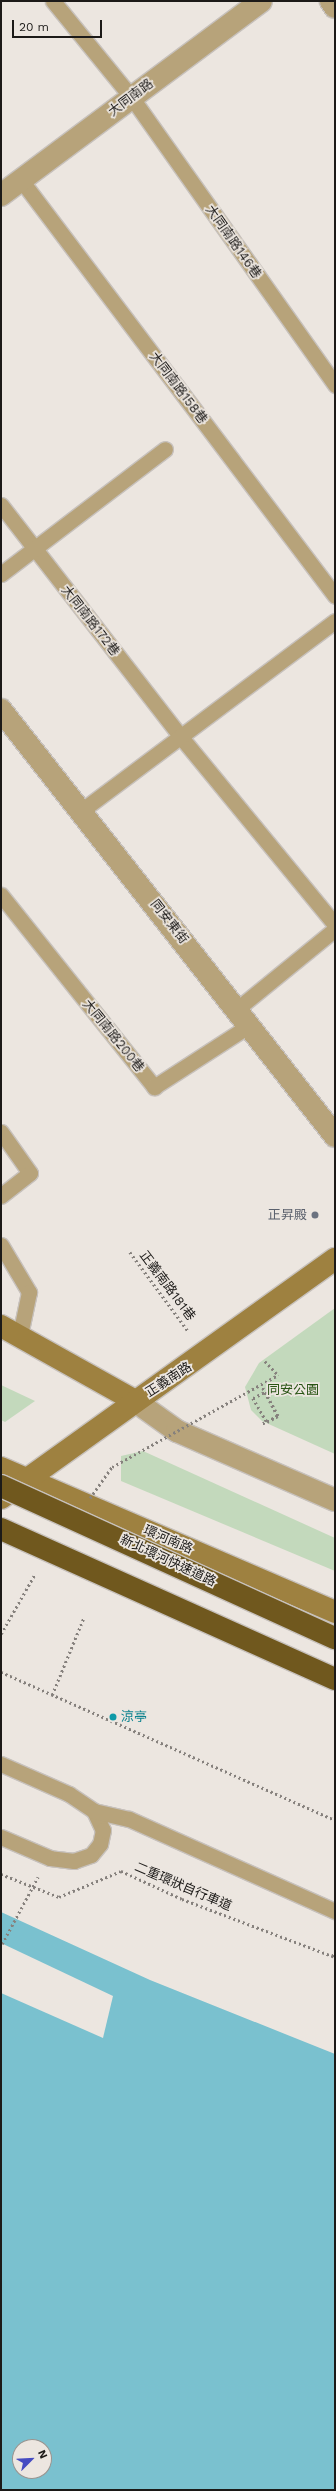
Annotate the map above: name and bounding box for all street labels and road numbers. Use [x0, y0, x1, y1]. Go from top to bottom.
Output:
street label: 大同南路 [106, 76, 156, 120]
street label: 大同南路146巷 [202, 202, 264, 282]
street label: 大同南路158巷 [146, 349, 210, 427]
street label: 大同南路172巷 [58, 583, 122, 659]
street label: 同安東街 [147, 897, 191, 947]
street label: 大同南路200巷 [79, 997, 147, 1075]
street label: 正義南路181巷 [136, 1248, 198, 1324]
street label: 正義南路 [143, 1359, 195, 1401]
street label: 環河南路 [141, 1523, 195, 1557]
street label: 新北環河快速道路 [118, 1532, 218, 1590]
street label: 二重環狀自行車道 [132, 1860, 234, 1914]

